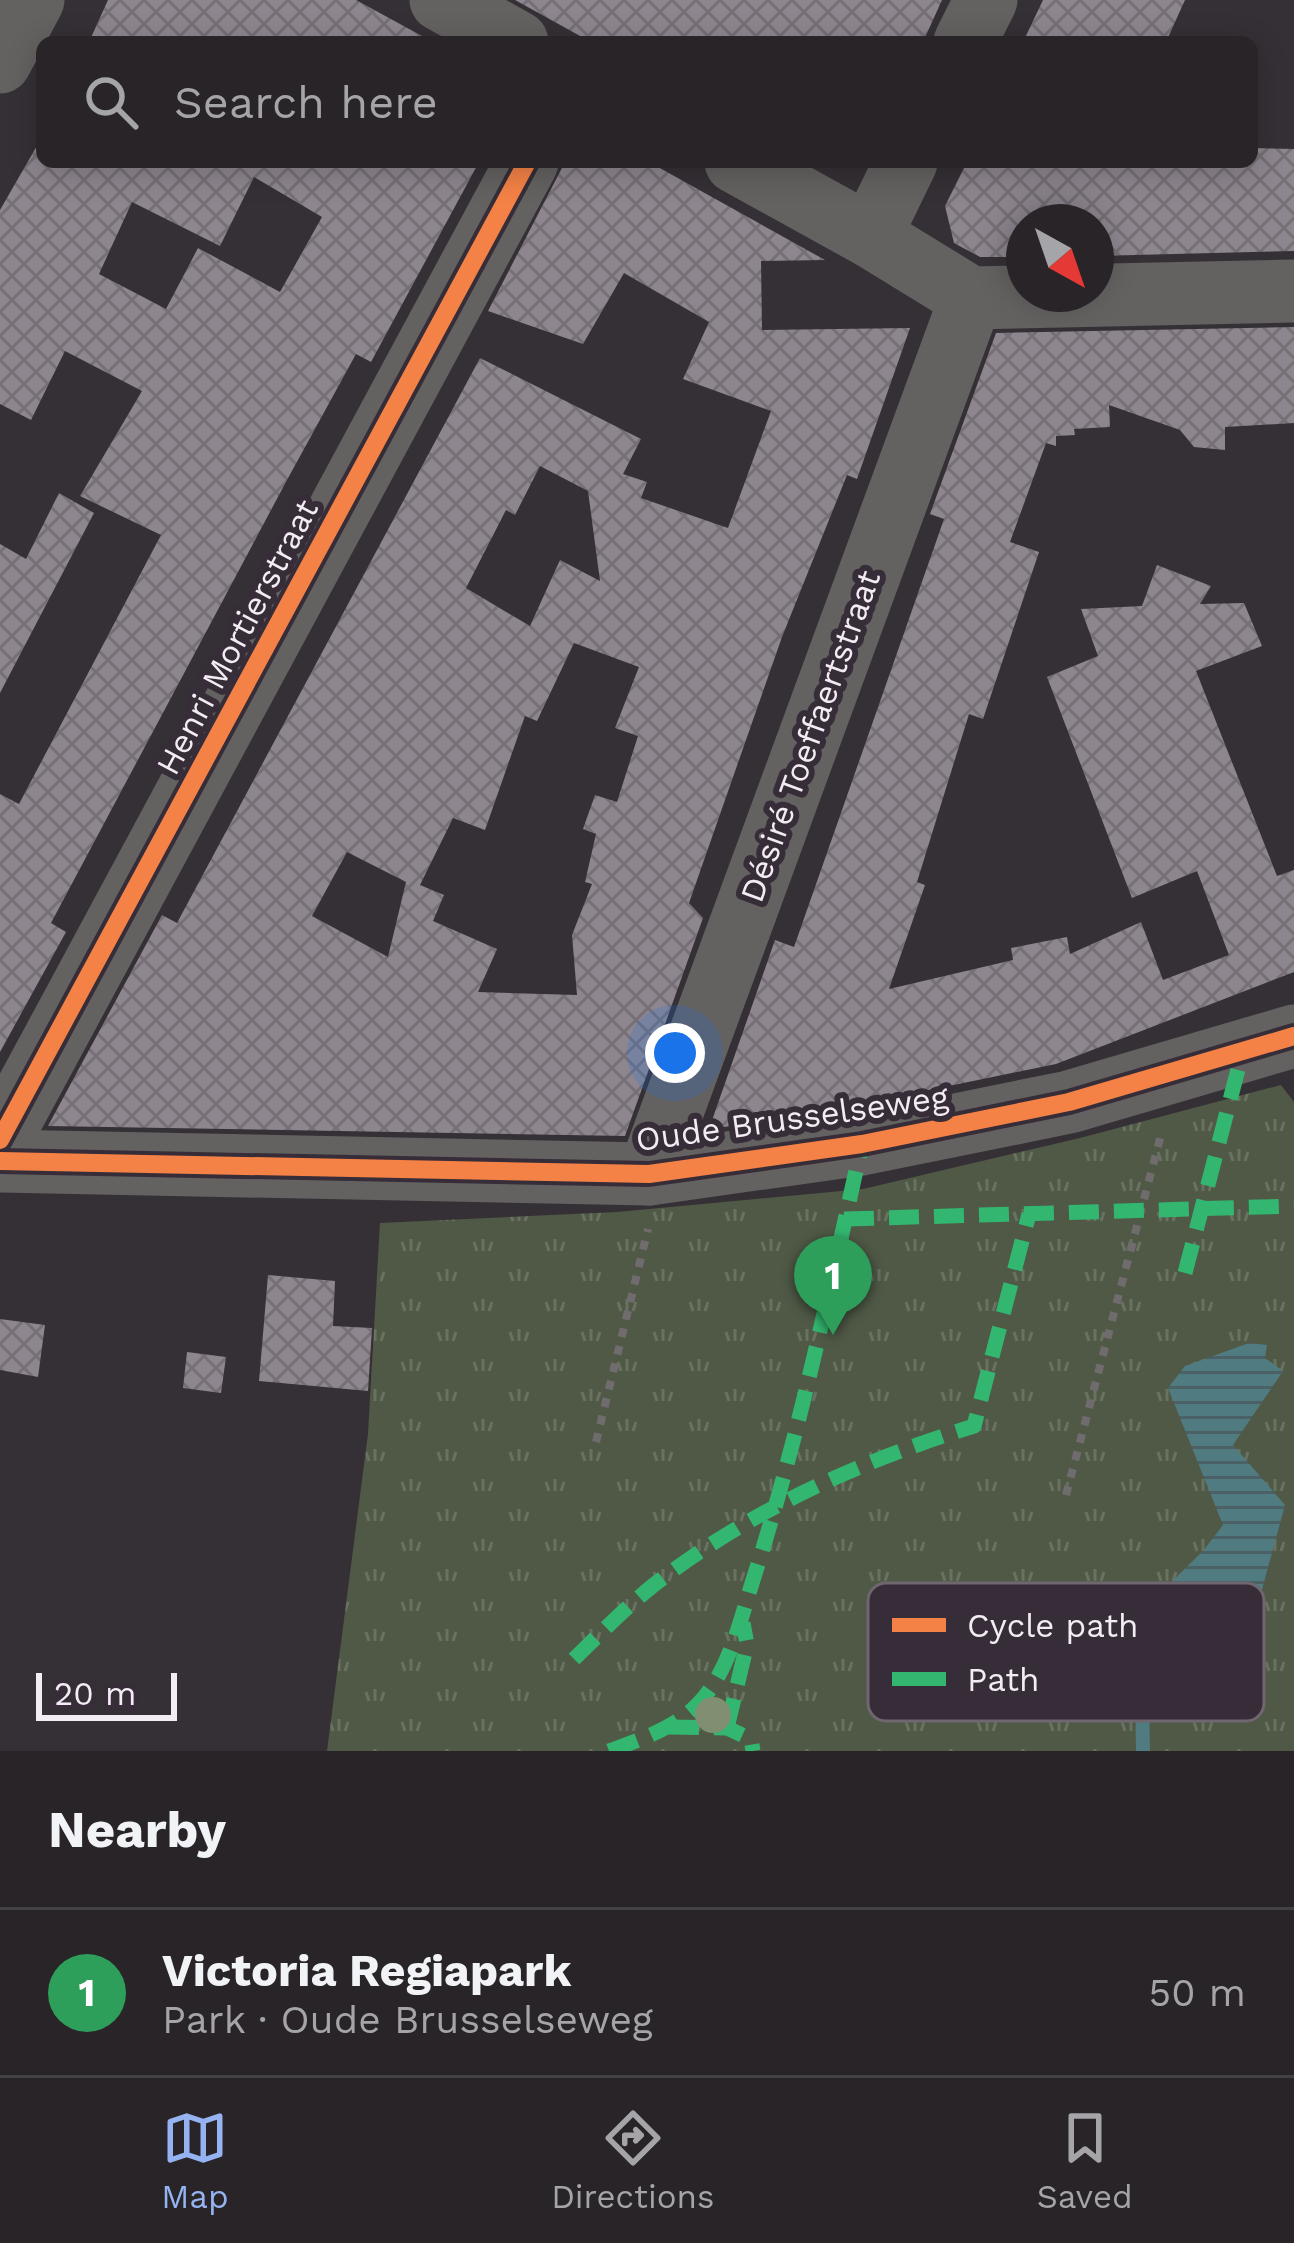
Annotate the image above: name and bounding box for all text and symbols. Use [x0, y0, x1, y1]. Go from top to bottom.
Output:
search box [36, 36, 1258, 168]
icon: search [78, 69, 144, 135]
text: Search here [174, 76, 438, 129]
north arrow [1006, 204, 1114, 312]
street label: Henri Mortierstraat [148, 492, 326, 781]
street label: Désiré Toeffaertstraat [732, 565, 888, 907]
your location [645, 1023, 705, 1083]
street label: Oude Brusselseweg [633, 1077, 951, 1159]
pin: 1 [794, 1236, 872, 1335]
legend [868, 1583, 1264, 1721]
text: Cycle path [967, 1606, 1139, 1645]
text: Path [967, 1660, 1039, 1699]
scale bar [36, 1667, 177, 1720]
text: 20 m [54, 1674, 136, 1713]
text: Nearby [48, 1800, 226, 1859]
text: Victoria Regiapark [162, 1944, 571, 1997]
text: 1 [79, 1970, 95, 2015]
text: 50 m [1149, 1970, 1246, 2015]
text: Park · Oude Brusselseweg [162, 1997, 653, 2042]
tab: Map [161, 2105, 229, 2216]
tab: Directions [551, 2105, 714, 2216]
tab: Saved [1037, 2105, 1133, 2216]

